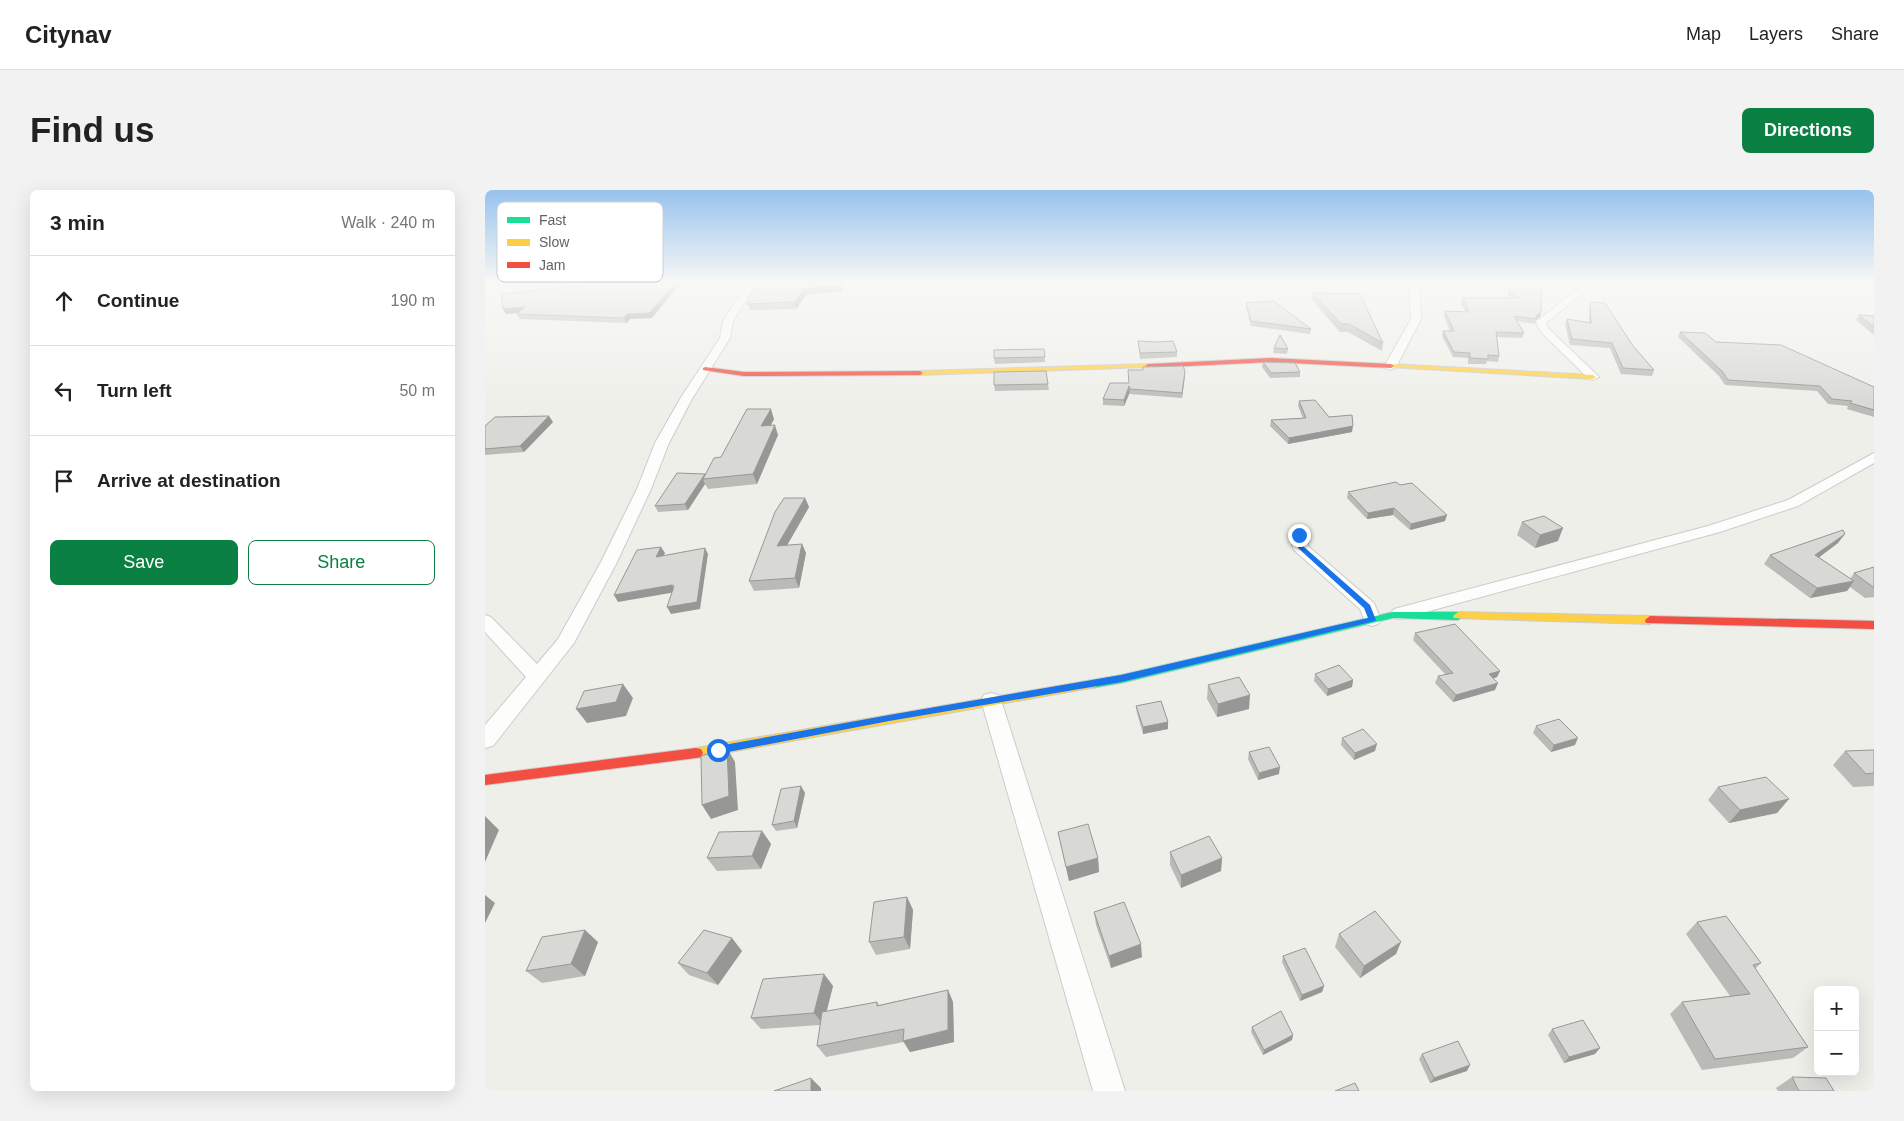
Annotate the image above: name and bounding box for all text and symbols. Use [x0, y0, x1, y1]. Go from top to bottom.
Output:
text: Citynav [25, 21, 112, 48]
text: Map [1686, 24, 1721, 44]
text: Layers [1749, 24, 1803, 44]
text: Share [1831, 24, 1879, 44]
button: Directions [1742, 108, 1874, 153]
text: Find us [30, 110, 154, 149]
legend [497, 202, 663, 282]
text: 3 min [50, 211, 105, 234]
text: Fast [539, 212, 566, 228]
text: Walk · 240 m [341, 214, 435, 231]
text: Slow [539, 234, 570, 250]
text: Jam [539, 257, 565, 273]
icon: ahead [50, 287, 78, 315]
text: Continue [97, 290, 179, 311]
text: 190 m [391, 292, 435, 309]
icon: left [50, 377, 78, 405]
text: Turn left [97, 380, 172, 401]
text: 50 m [399, 382, 435, 399]
icon: arrive [50, 467, 78, 495]
text: Arrive at destination [97, 470, 281, 491]
route end [1288, 524, 1311, 547]
button: Save [50, 540, 238, 585]
button: Share [248, 540, 435, 585]
route start [707, 739, 730, 762]
map controls [1814, 986, 1859, 1076]
button: + [1814, 986, 1859, 1031]
button: − [1814, 1031, 1859, 1076]

